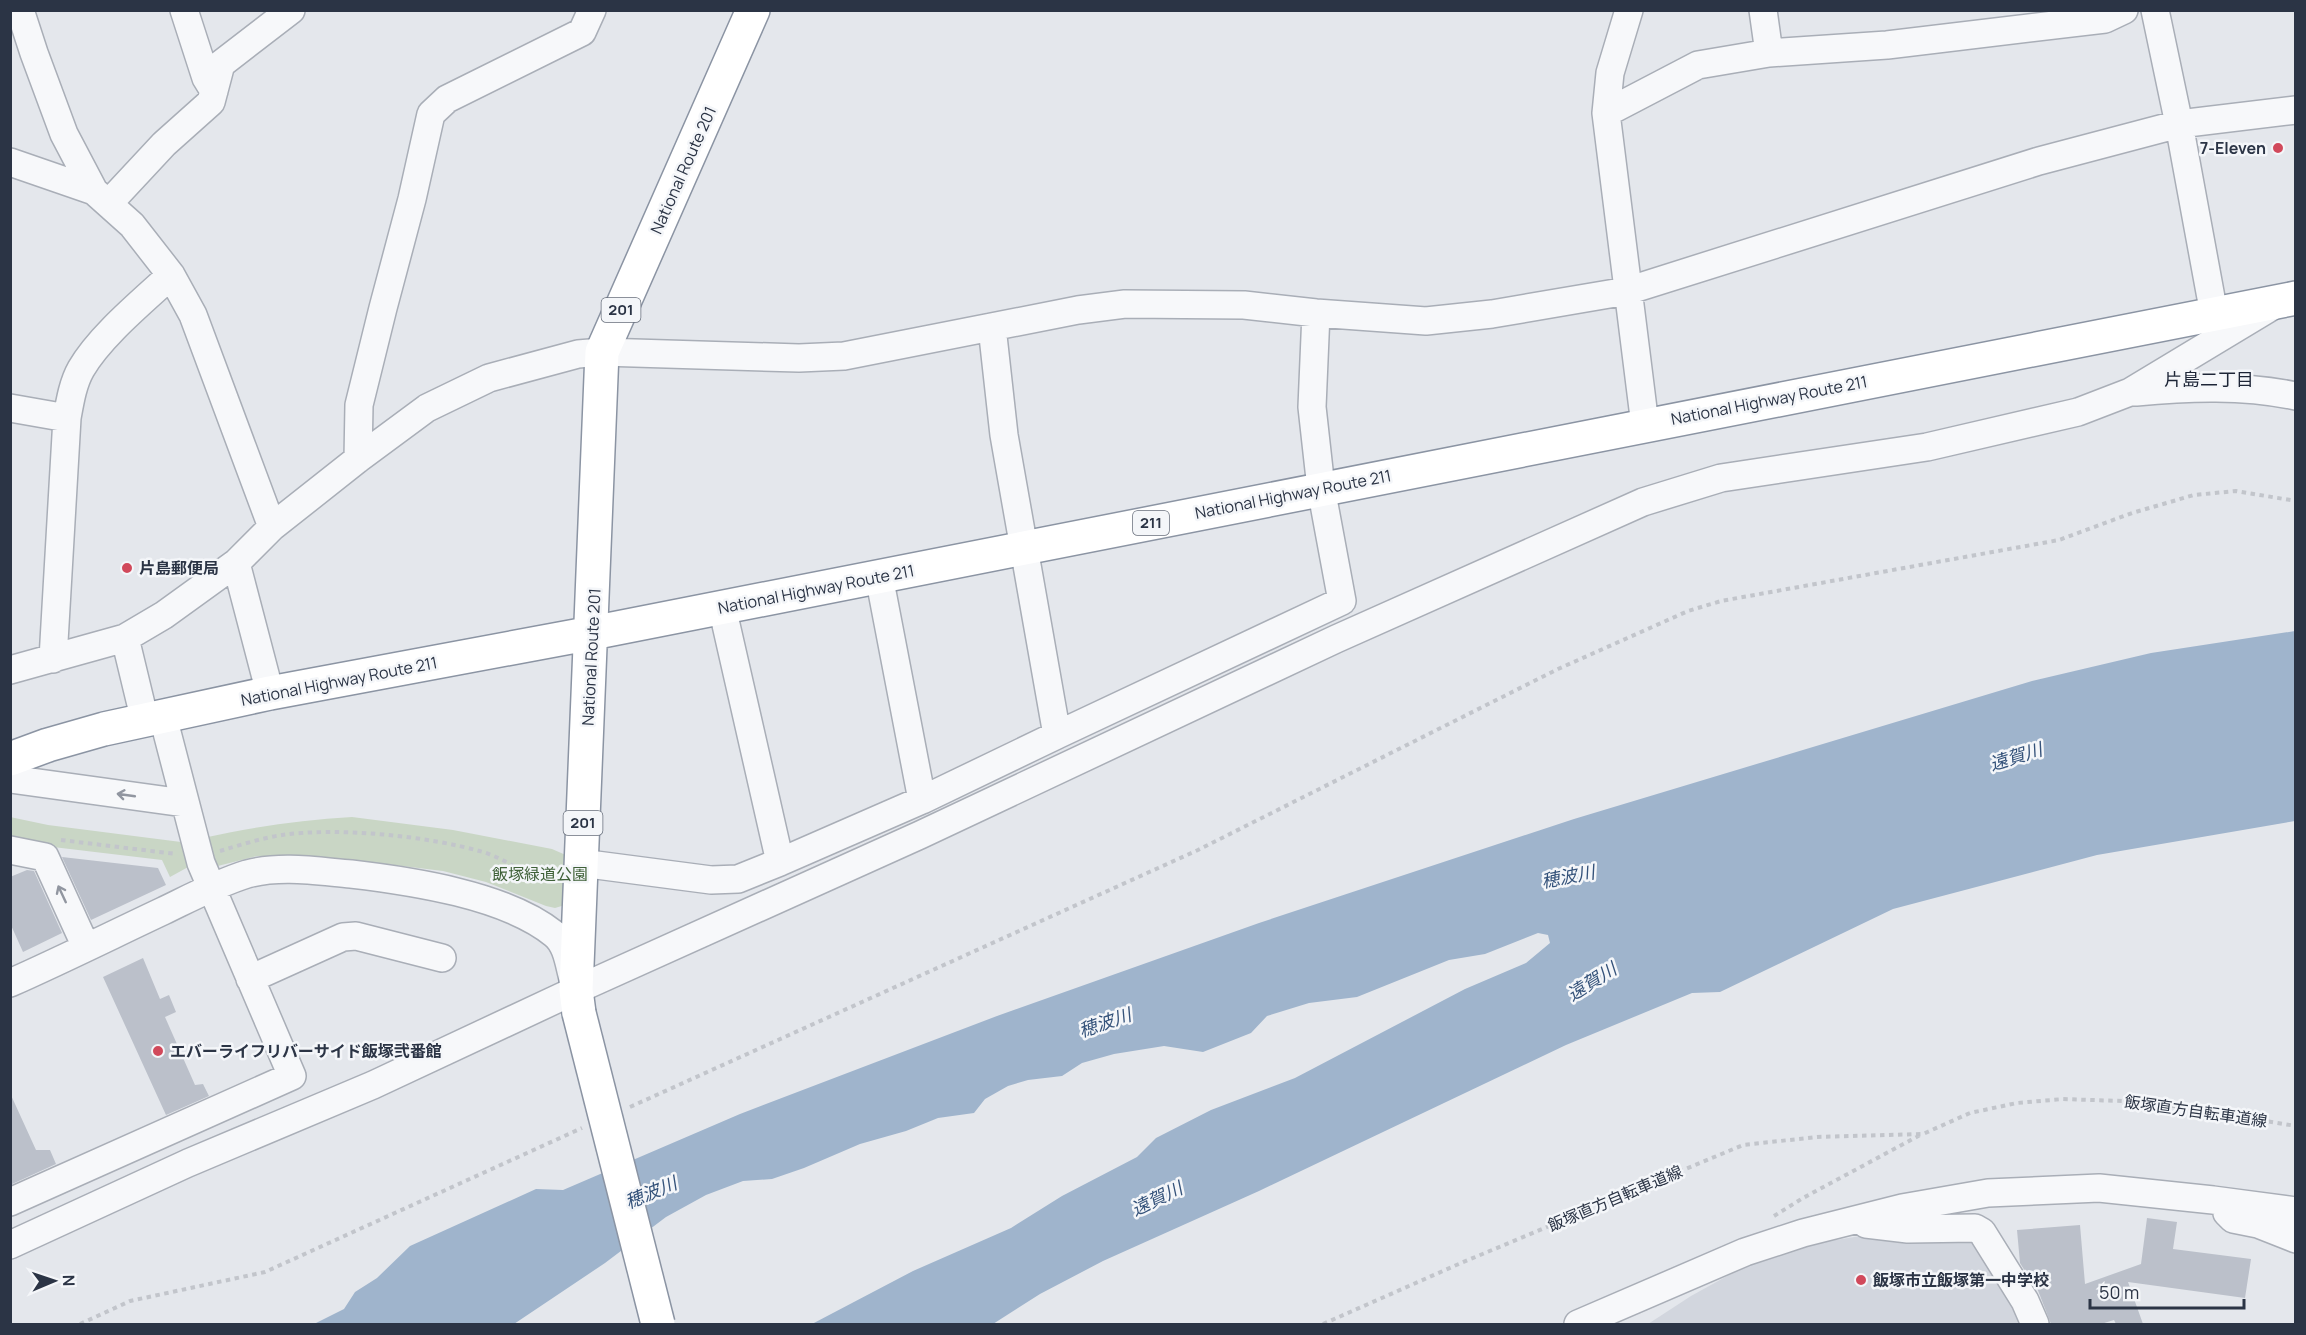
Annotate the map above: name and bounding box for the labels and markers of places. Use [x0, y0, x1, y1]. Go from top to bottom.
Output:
place label: 7-Eleven [2200, 137, 2266, 159]
marker: 7-Eleven [2271, 141, 2285, 155]
place label: 片島郵便局 [139, 557, 219, 579]
marker: 片島郵便局 [120, 561, 134, 575]
place label: エバーライフリバーサイド飯塚弐番館 [170, 1040, 442, 1062]
marker: エバーライフリバーサイド飯塚弐番館 [151, 1044, 165, 1058]
place label: 飯塚市立飯塚第一中学校 [1872, 1269, 2049, 1291]
marker: 飯塚市立飯塚第一中学校 [1854, 1273, 1868, 1287]

